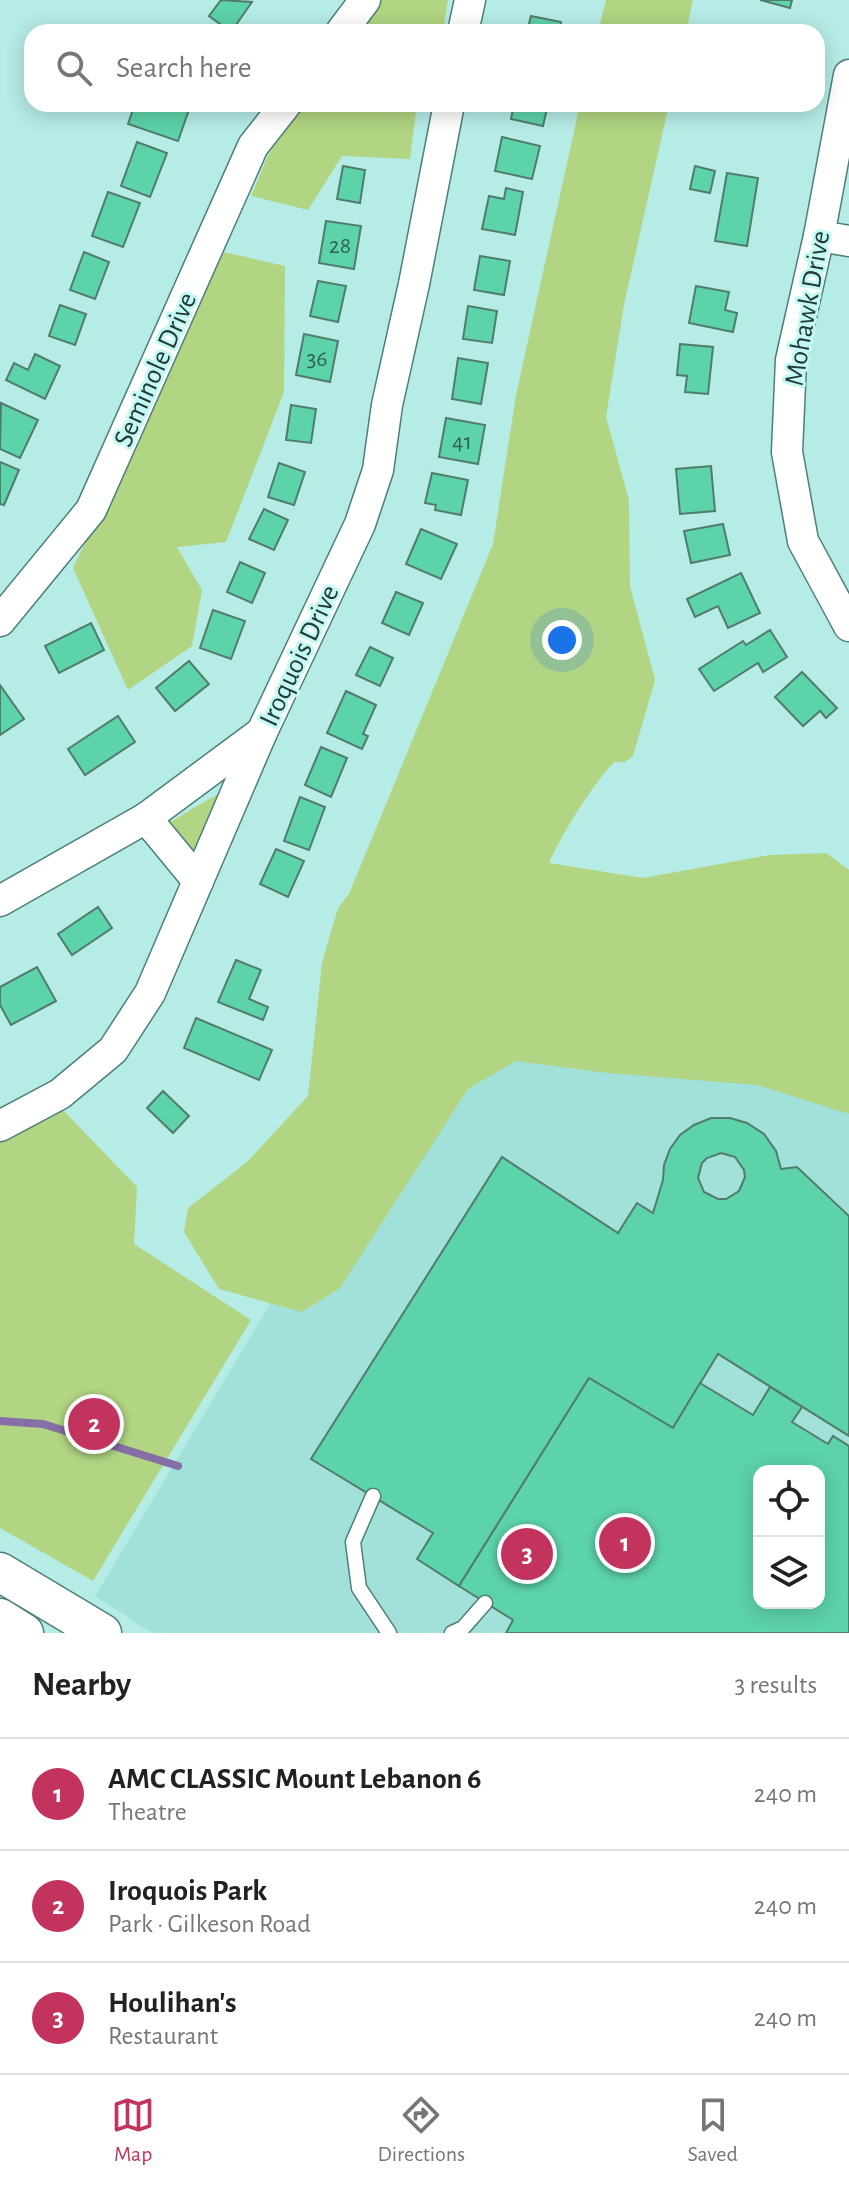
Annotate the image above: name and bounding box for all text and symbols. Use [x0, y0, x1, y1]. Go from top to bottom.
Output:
search box [24, 24, 825, 112]
icon: search [52, 46, 96, 90]
text: Search here [116, 53, 252, 83]
street label: Mohawk Drive [781, 229, 835, 388]
house number: 28 [329, 234, 351, 258]
street label: Seminole Drive [109, 288, 202, 451]
house number: 36 [306, 347, 328, 371]
house number: 41 [452, 430, 472, 454]
street label: Iroquois Drive [255, 581, 345, 731]
your location [542, 620, 582, 660]
pin: 2 [68, 1394, 120, 1454]
map controls [753, 1465, 825, 1609]
button: locate [753, 1465, 825, 1537]
pin: 1 [599, 1513, 651, 1573]
pin: 3 [501, 1524, 553, 1584]
button: layers [753, 1537, 825, 1609]
text: Nearby [32, 1668, 131, 1702]
text: 3 results [734, 1672, 817, 1698]
text: AMC CLASSIC Mount Lebanon 6 [108, 1764, 482, 1794]
text: 1 [53, 1781, 63, 1807]
text: 240 m [754, 1781, 817, 1807]
text: Theatre [108, 1799, 187, 1825]
text: Iroquois Park [108, 1876, 267, 1906]
text: 2 [52, 1893, 64, 1919]
text: 240 m [754, 1893, 817, 1919]
text: Park · Gilkeson Road [108, 1911, 311, 1937]
text: Houlihan's [108, 1988, 237, 2018]
text: 3 [52, 2005, 64, 2031]
text: 240 m [754, 2005, 817, 2031]
text: Restaurant [108, 2023, 218, 2049]
tab: Map [111, 2093, 155, 2167]
tab: Directions [377, 2093, 465, 2167]
tab: Saved [687, 2093, 738, 2167]

